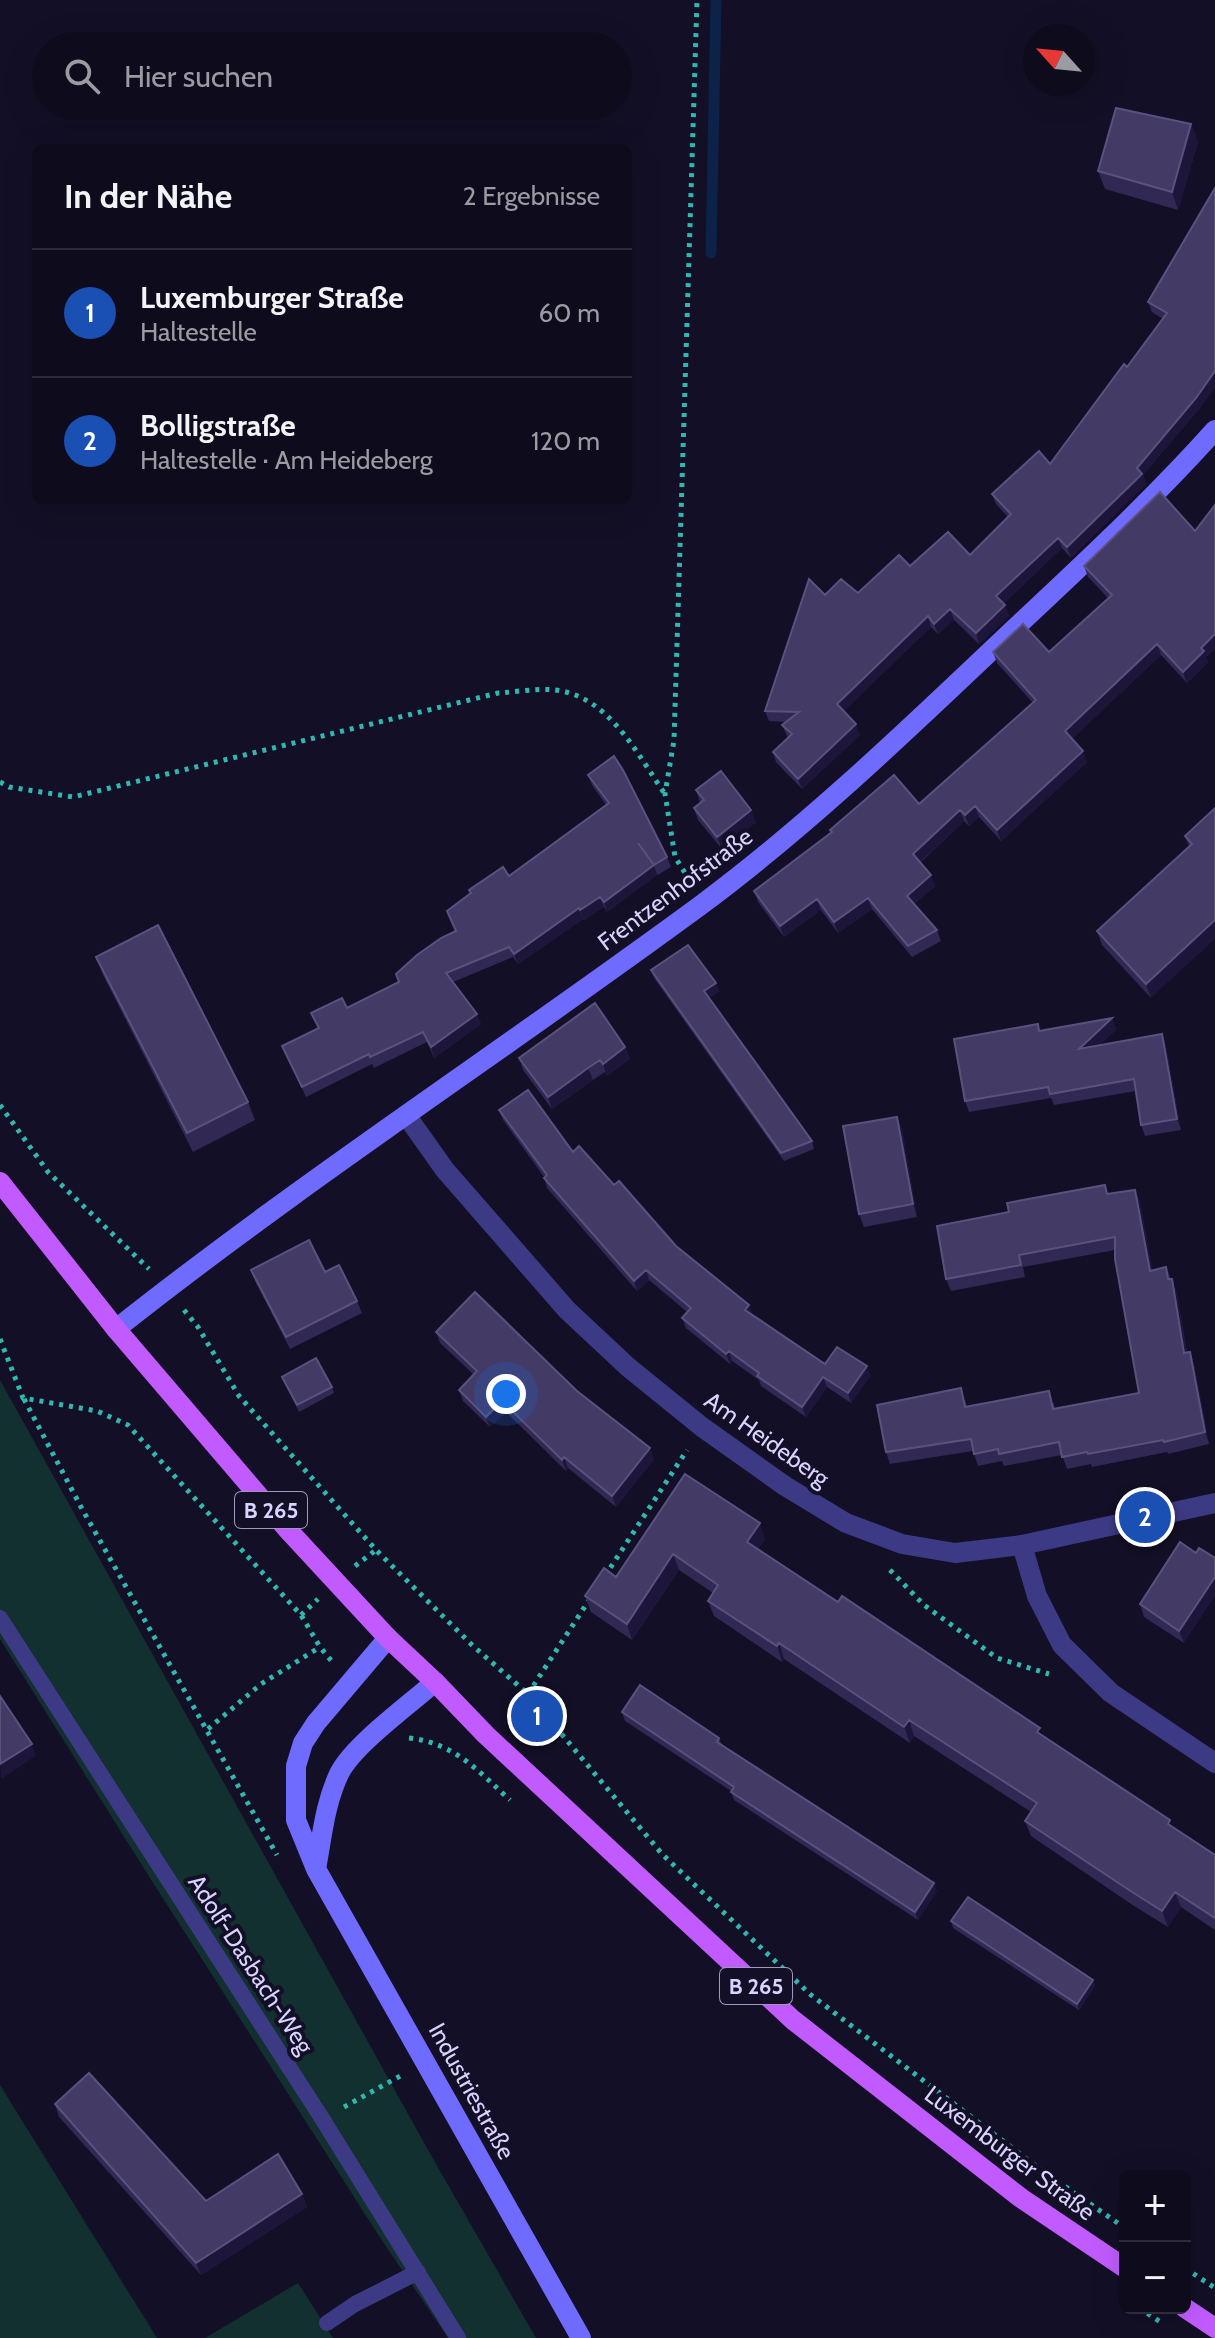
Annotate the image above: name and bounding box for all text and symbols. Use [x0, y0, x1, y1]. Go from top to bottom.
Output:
north arrow [1023, 24, 1095, 96]
search box [32, 32, 632, 120]
icon: search [60, 54, 104, 98]
text: Hier suchen [124, 58, 273, 95]
text: In der Nähe [64, 175, 232, 217]
text: 2 Ergebnisse [463, 180, 600, 212]
text: Luxemburger Straße [140, 279, 404, 316]
text: 1 [85, 297, 95, 329]
text: 60 m [538, 297, 600, 329]
text: Haltestelle [140, 316, 257, 348]
text: Bolligstraße [140, 407, 296, 444]
text: 2 [83, 425, 97, 457]
text: 120 m [531, 425, 600, 457]
text: Haltestelle · Am Heideberg [140, 444, 433, 476]
street label: Frentzenhofstraße [592, 821, 758, 957]
your location [486, 1374, 526, 1414]
street label: Am Heideberg [699, 1385, 836, 1493]
pin: 2 [1119, 1487, 1171, 1547]
road number: B 265 [235, 1492, 307, 1528]
pin: 1 [511, 1686, 563, 1746]
street label: Adolf-Dasbach-Weg [182, 1869, 320, 2060]
road number: B 265 [720, 1968, 792, 2004]
street label: Industriestraße [423, 2018, 521, 2164]
street label: Luxemburger Straße [919, 2079, 1101, 2227]
map controls [1119, 2170, 1191, 2314]
button: + [1119, 2170, 1191, 2242]
button: − [1119, 2242, 1191, 2314]

